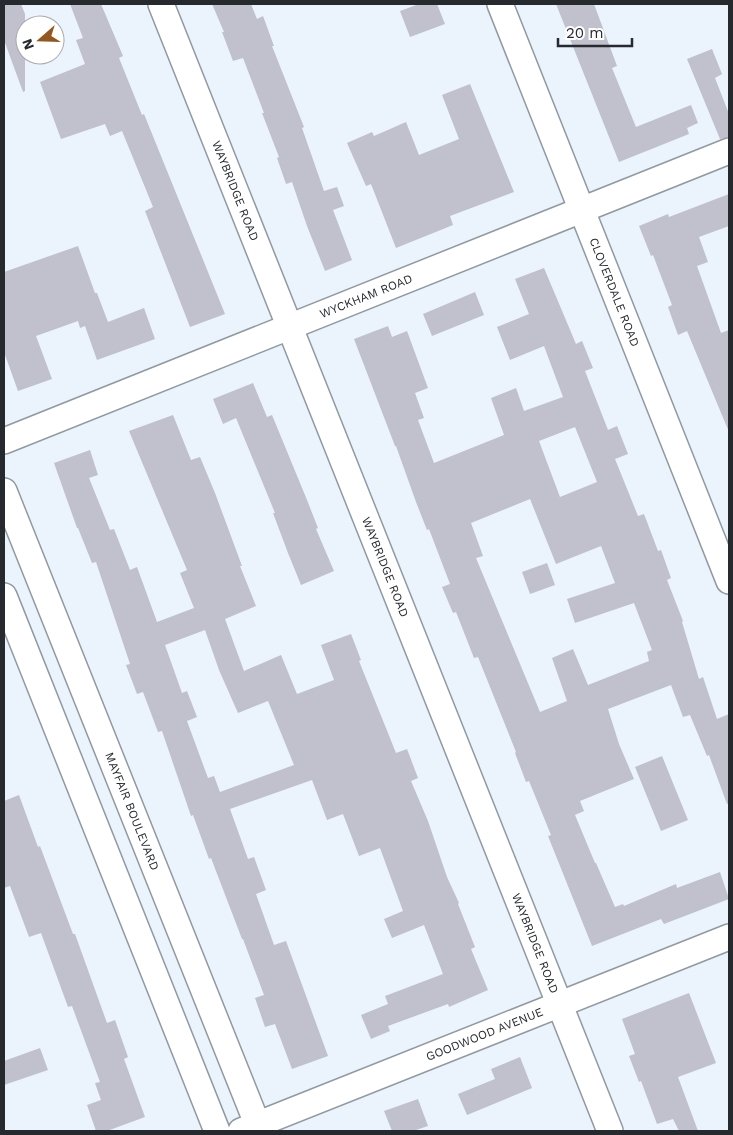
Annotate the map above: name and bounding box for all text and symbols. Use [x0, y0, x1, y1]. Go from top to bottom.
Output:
north arrow [15, 15, 65, 65]
scale bar [558, 15, 632, 47]
text: 20 m [566, 24, 604, 42]
text: N [18, 37, 37, 52]
street label: WAYBRIDGE ROAD [209, 139, 262, 243]
street label: CLOVERDALE ROAD [586, 236, 642, 349]
street label: WYCKHAM ROAD [318, 271, 414, 321]
street label: WAYBRIDGE ROAD [359, 515, 412, 619]
street label: MAYFAIR BOULEVARD [102, 750, 162, 872]
street label: WAYBRIDGE ROAD [509, 891, 561, 995]
street label: GOODWOOD AVENUE [424, 1005, 545, 1064]

